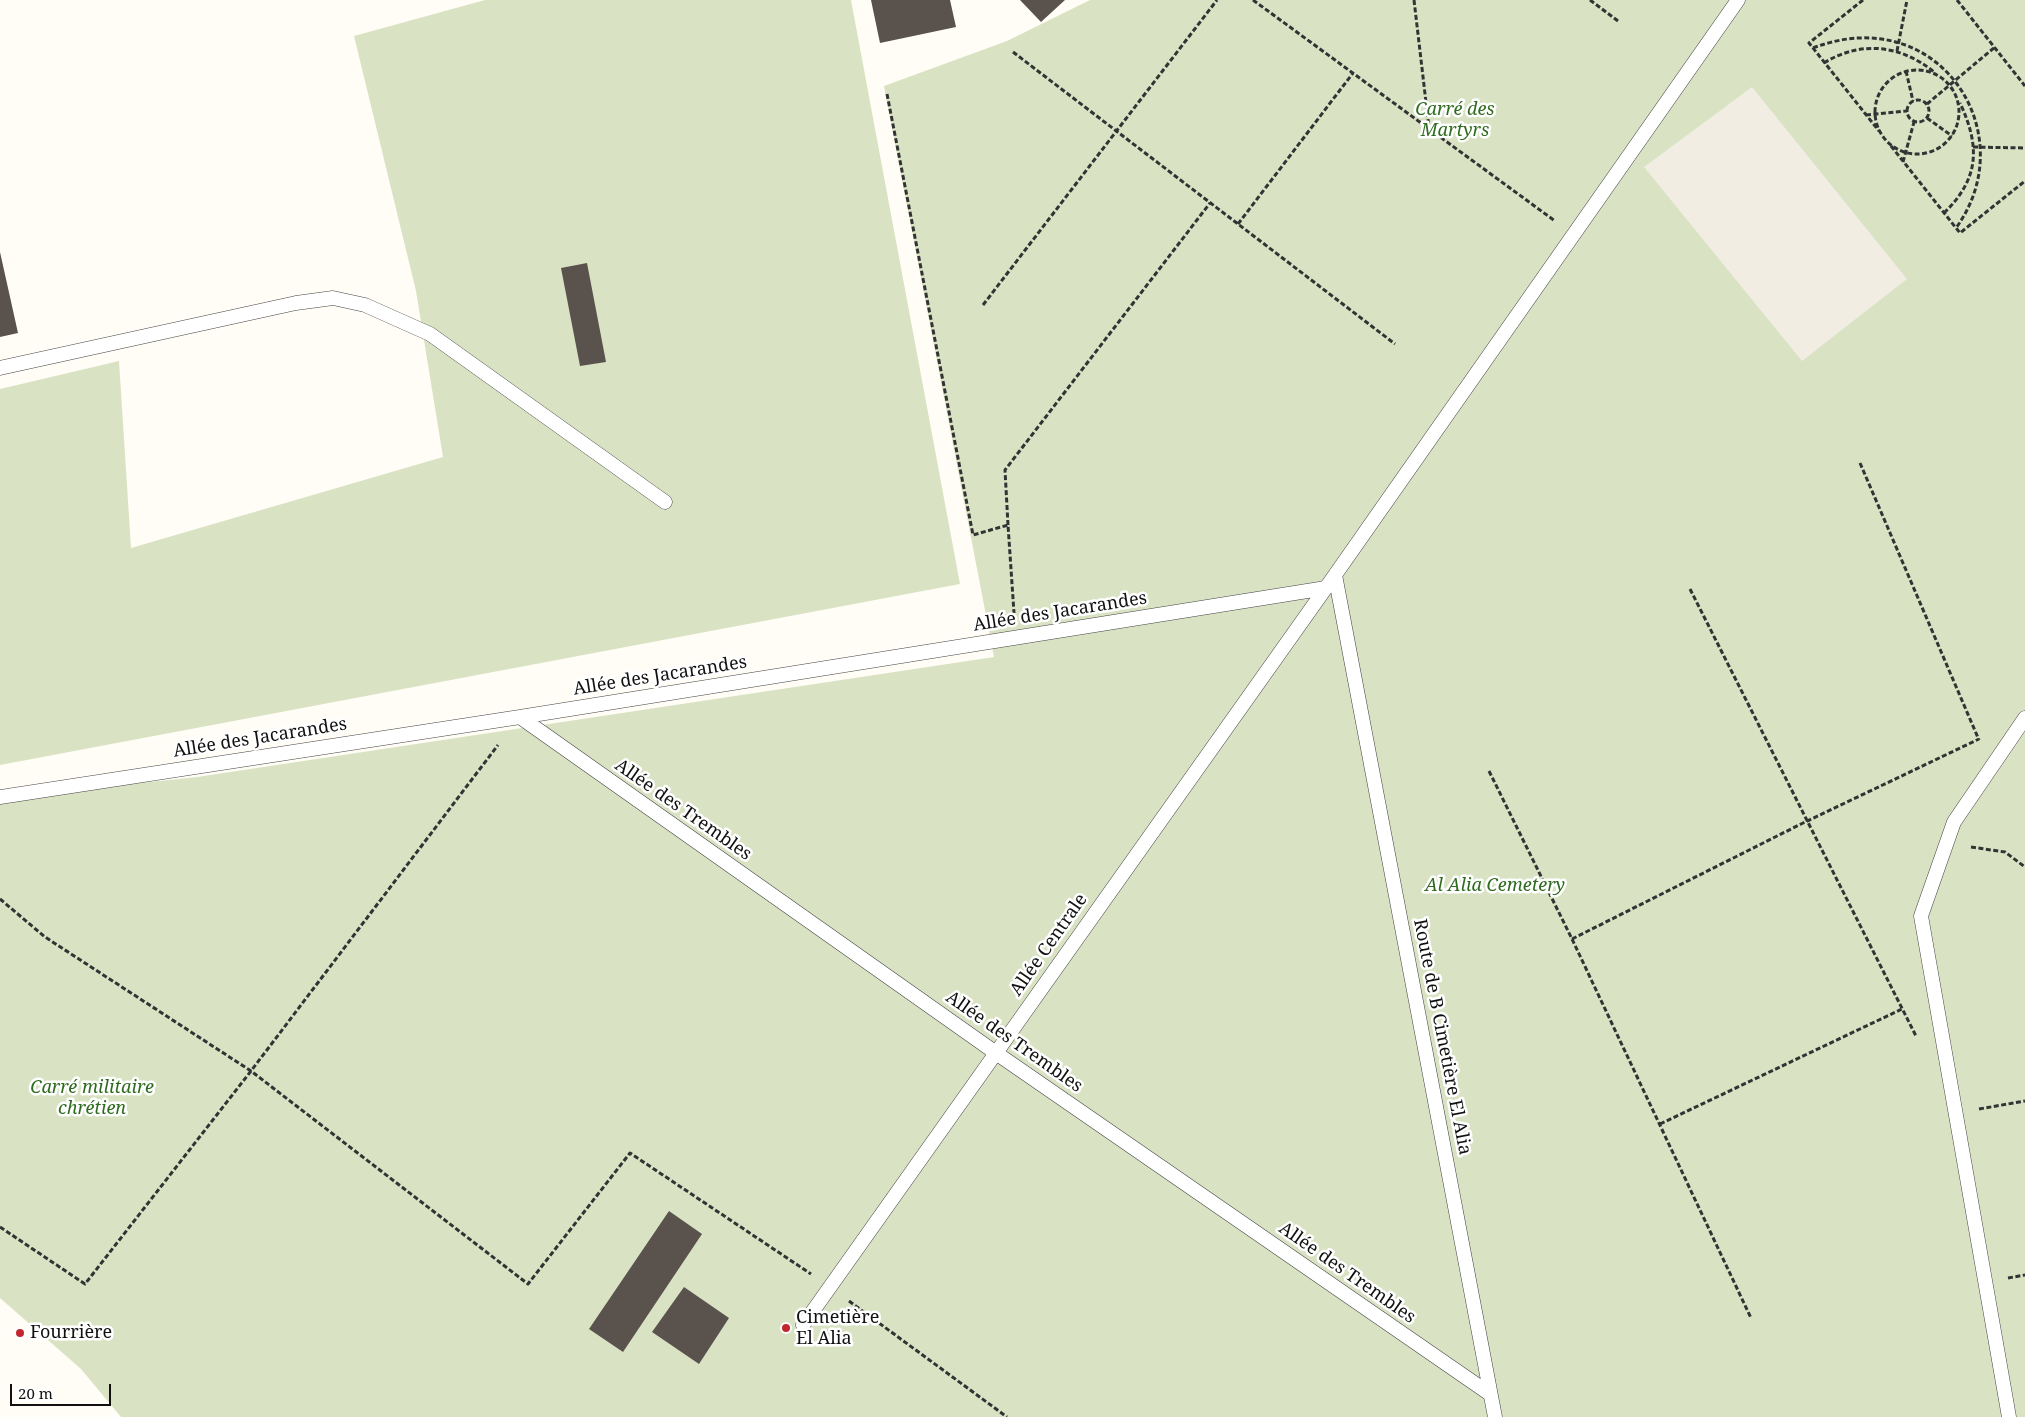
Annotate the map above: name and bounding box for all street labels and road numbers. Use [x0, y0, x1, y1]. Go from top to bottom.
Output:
street label: Allée des Jacarandes [972, 588, 1148, 636]
street label: Allée des Jacarandes [572, 652, 748, 700]
street label: Allée des Jacarandes [172, 714, 348, 762]
street label: Allée des Trembles [611, 755, 755, 865]
street label: Allée Centrale [1006, 890, 1092, 1000]
street label: Route de B Cimetière El Alia [1409, 917, 1475, 1157]
street label: Allée des Trembles [942, 987, 1086, 1097]
street label: Allée des Trembles [1275, 1218, 1419, 1328]

